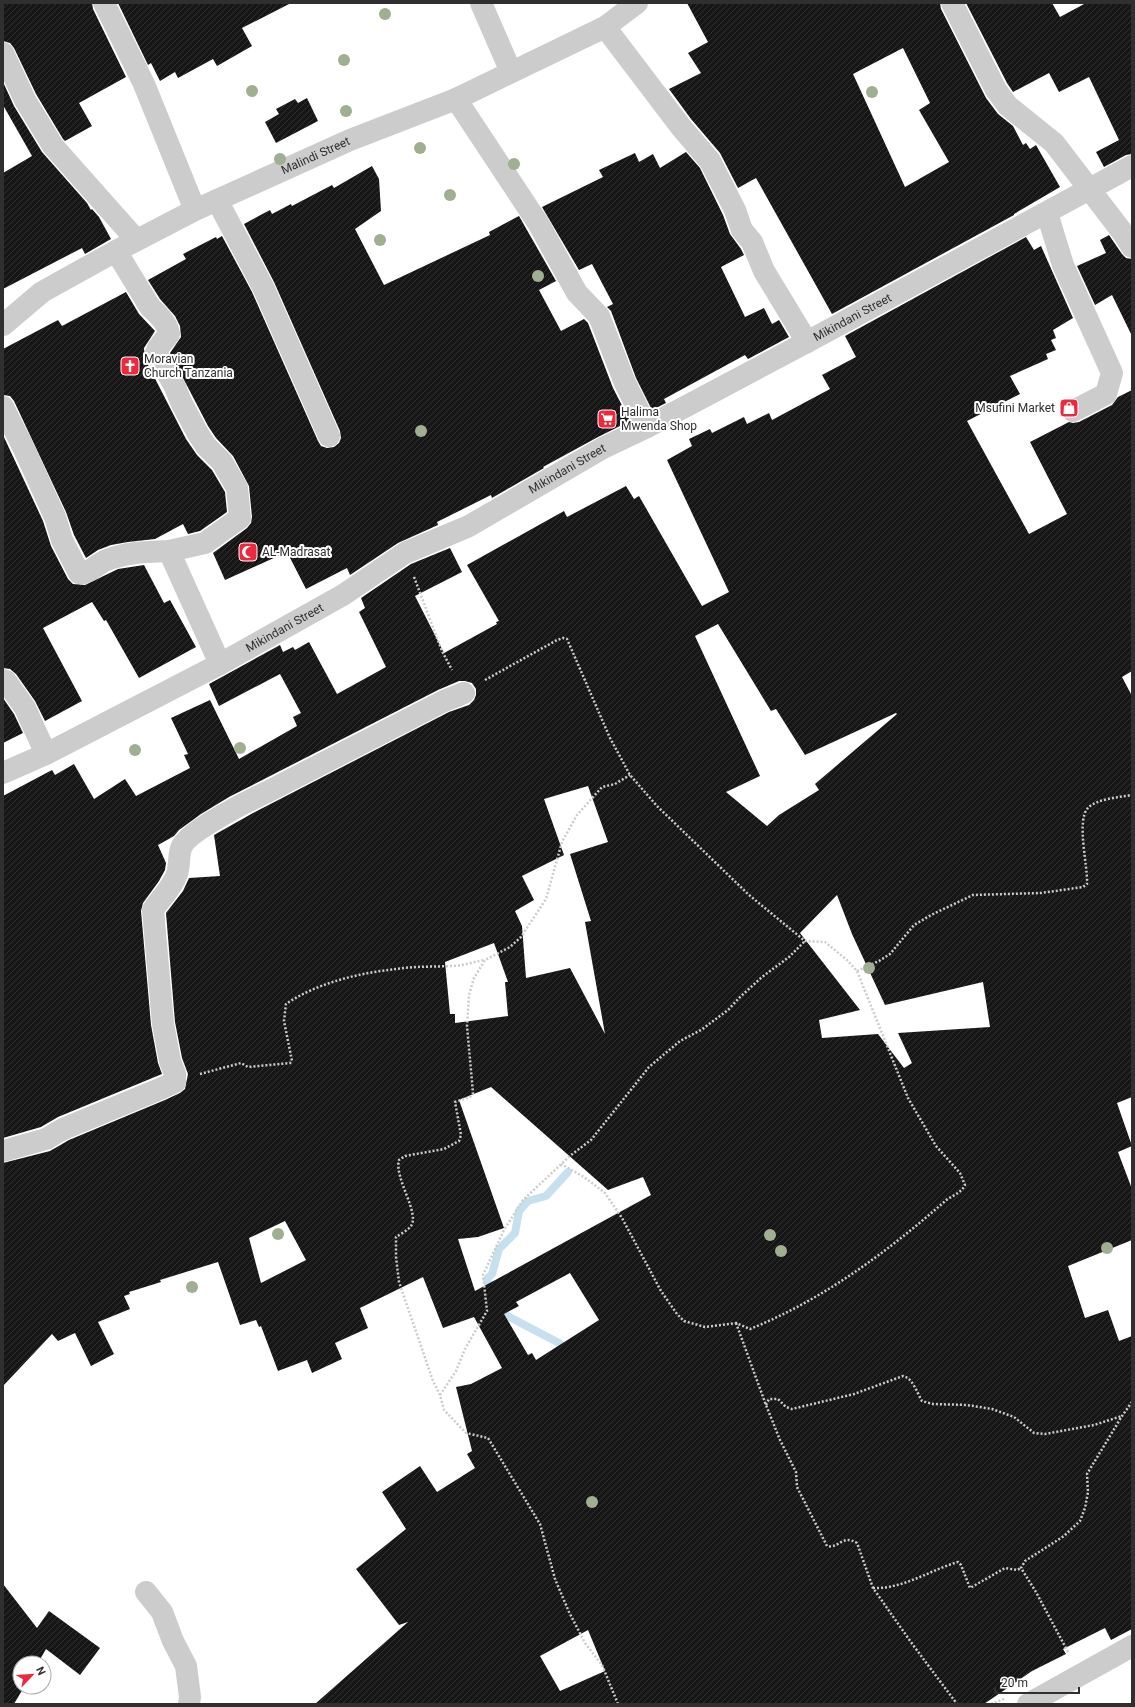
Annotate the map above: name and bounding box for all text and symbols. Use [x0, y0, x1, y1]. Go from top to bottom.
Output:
street label: Malindi Street [279, 134, 352, 177]
street label: Mikindani Street [811, 291, 894, 344]
place label: Moravian Church Tanzania [144, 352, 233, 380]
church icon: Moravian Church Tanzania [119, 355, 141, 377]
shop icon: Msufini Market [1058, 397, 1080, 419]
place label: Msufini Market [975, 401, 1055, 415]
place label: Halima Mwenda Shop [621, 405, 697, 433]
supermarket icon: Halima Mwenda Shop [596, 408, 618, 430]
street label: Mikindani Street [526, 441, 608, 497]
mosque icon: AL-Madrasat [237, 541, 259, 563]
place label: AL-Madrasat [262, 545, 330, 559]
street label: Mikindani Street [243, 600, 326, 655]
north arrow [12, 1655, 52, 1695]
text: N [33, 1665, 48, 1677]
scale bar [995, 1669, 1079, 1695]
text: 20 m [1001, 1676, 1028, 1690]

